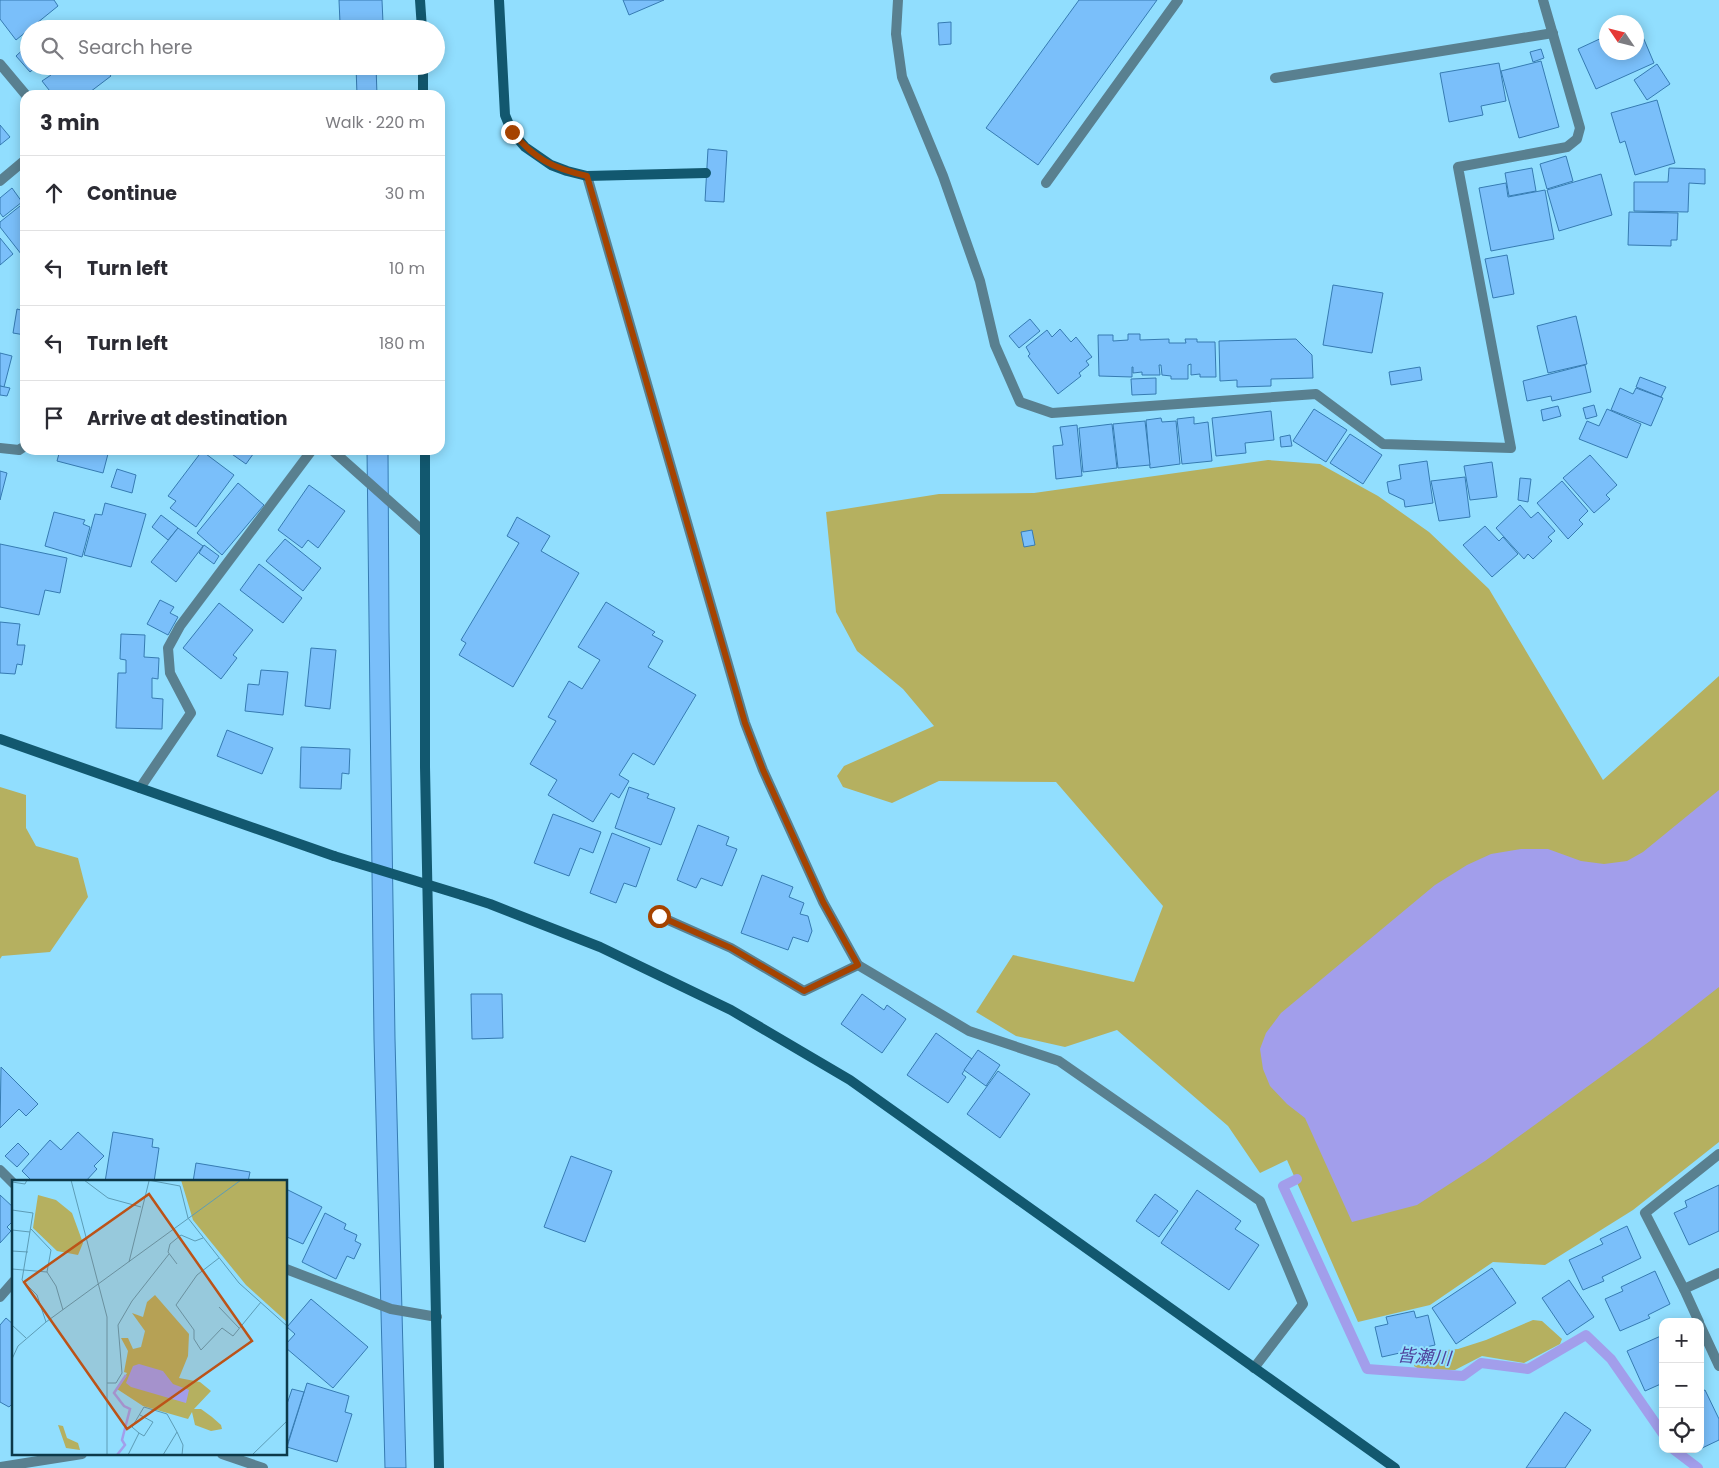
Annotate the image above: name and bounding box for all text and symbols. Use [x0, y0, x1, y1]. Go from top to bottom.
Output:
north arrow [1599, 15, 1644, 60]
search box [20, 20, 445, 75]
icon: search [38, 34, 66, 62]
text: Search here [78, 34, 192, 61]
text: 3 min [40, 108, 100, 137]
text: Walk · 220 m [325, 111, 425, 134]
route end [501, 121, 524, 144]
icon: ahead [40, 179, 68, 207]
text: Continue [87, 180, 177, 207]
text: 30 m [385, 182, 425, 205]
icon: left [40, 254, 68, 282]
text: Turn left [87, 255, 168, 282]
text: 10 m [389, 257, 425, 280]
icon: left [40, 329, 68, 357]
text: Turn left [87, 330, 168, 357]
text: 180 m [379, 332, 425, 355]
icon: arrive [40, 404, 68, 432]
text: Arrive at destination [87, 405, 288, 432]
route start [648, 905, 671, 928]
inset map [12, 1180, 288, 1456]
map controls [1659, 1318, 1704, 1453]
button: + [1659, 1318, 1704, 1363]
water label: 皆瀬川 [1396, 1342, 1454, 1371]
button: − [1659, 1363, 1704, 1408]
button: locate [1659, 1408, 1704, 1453]

